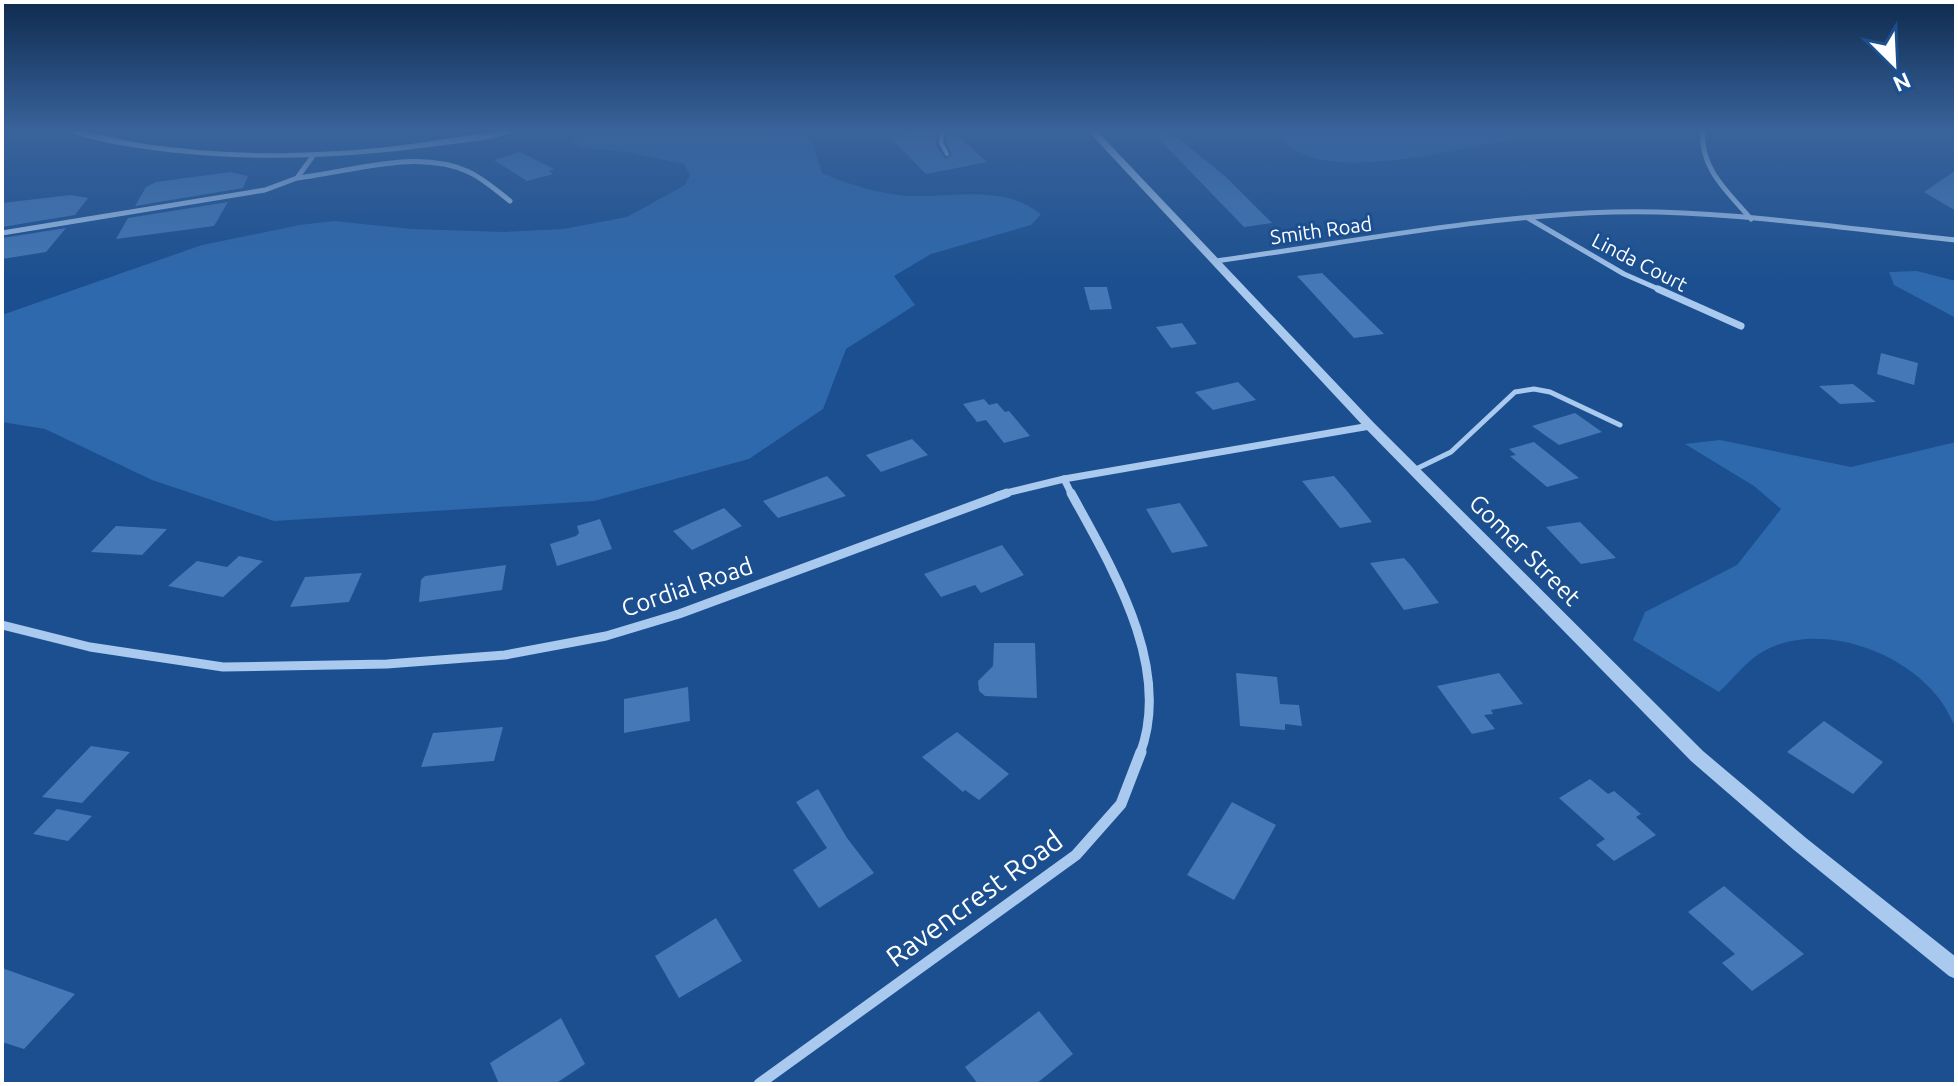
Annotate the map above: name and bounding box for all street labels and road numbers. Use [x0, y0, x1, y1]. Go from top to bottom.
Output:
street label: Smith Road [1269, 211, 1373, 249]
street label: Linda Court [1589, 228, 1692, 296]
street label: Gomer Street [1464, 489, 1586, 611]
street label: Cordial Road [618, 552, 756, 622]
street label: Ravencrest Road [880, 824, 1068, 972]

